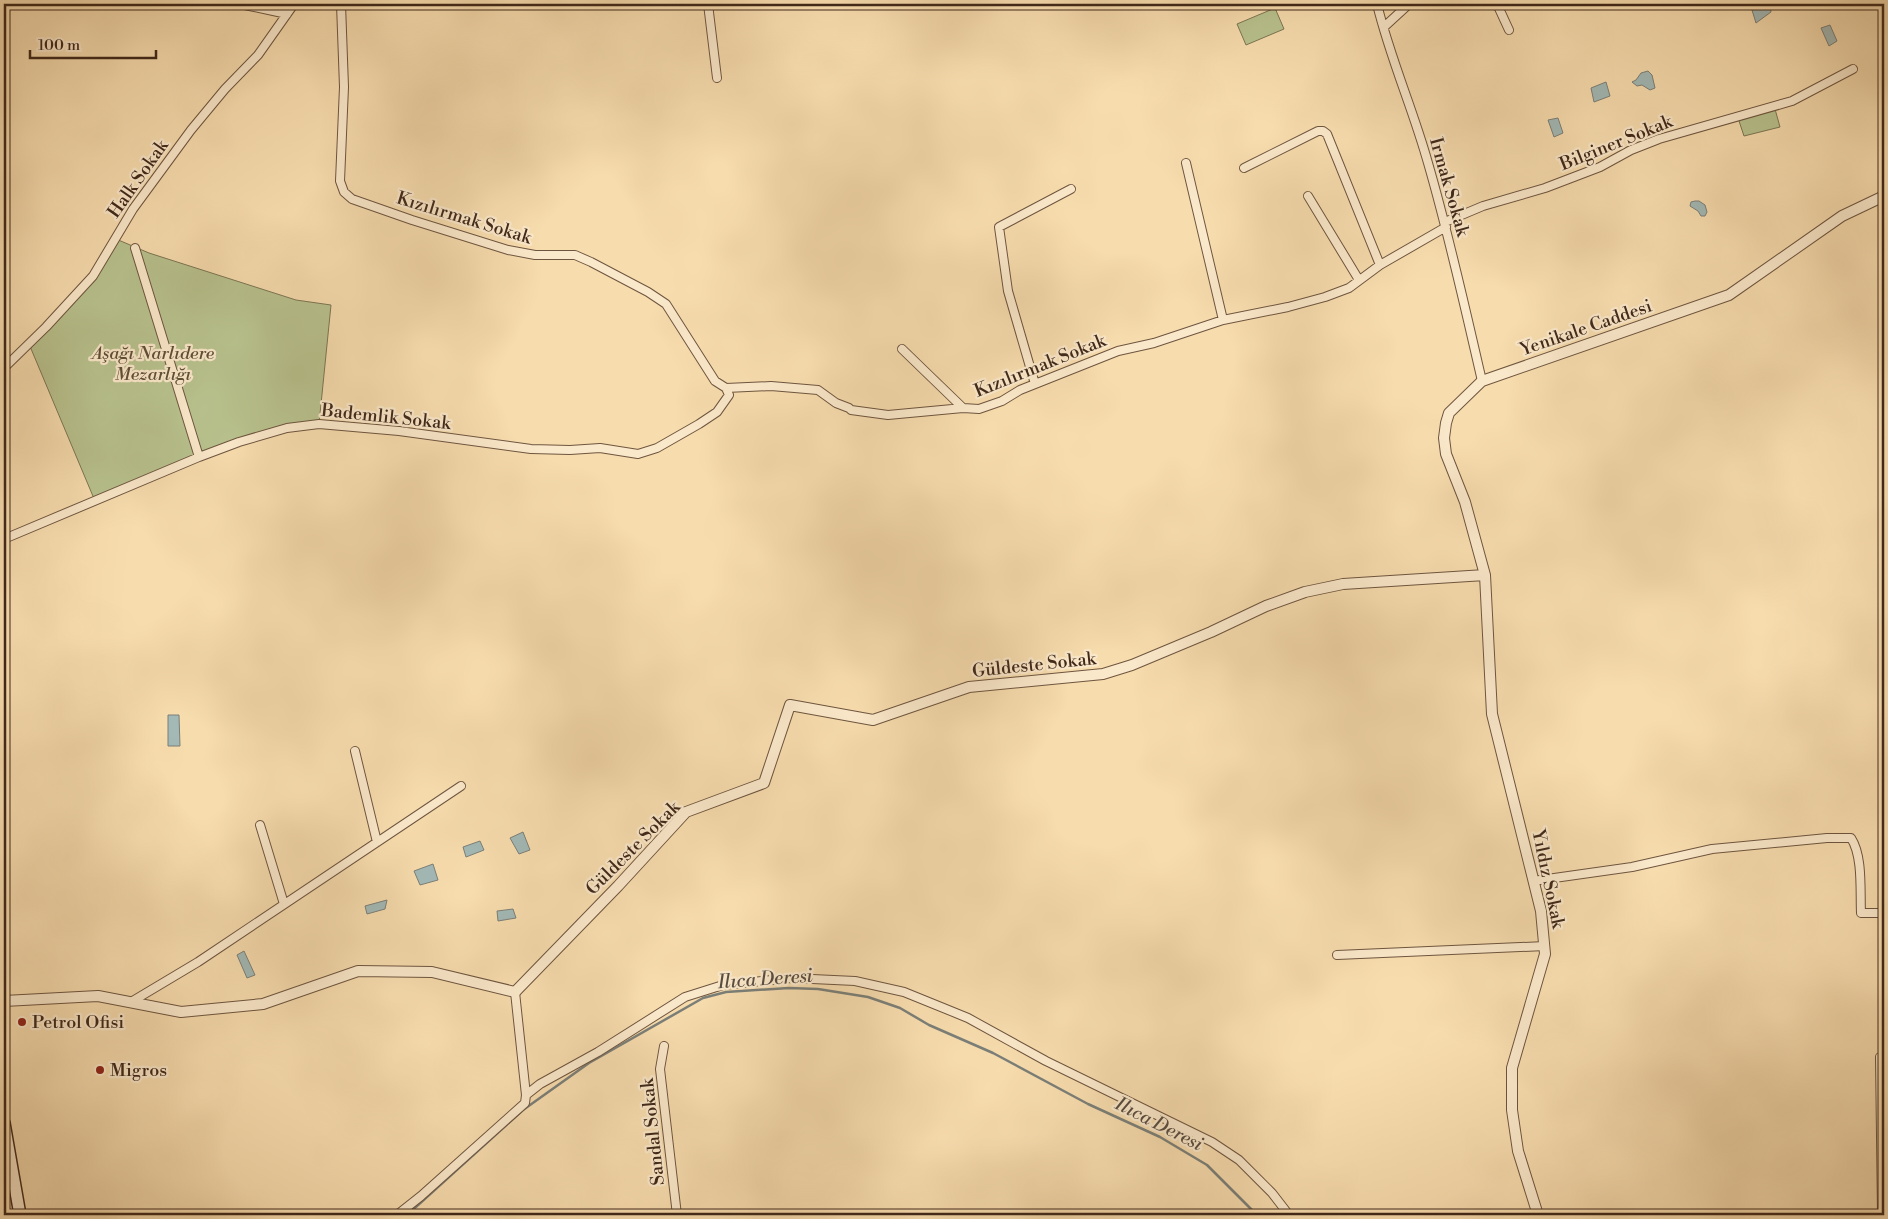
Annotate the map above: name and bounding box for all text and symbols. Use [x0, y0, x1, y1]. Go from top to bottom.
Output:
scale bar [30, 28, 156, 60]
text: 100 m [38, 36, 80, 55]
street label: Bilginer Sokak [1555, 109, 1677, 176]
street label: Halk Sokak [103, 134, 174, 223]
street label: Irmak Sokak [1424, 135, 1475, 241]
street label: Kızılırmak Sokak [394, 187, 536, 250]
street label: Yenikale Caddesi [1516, 295, 1655, 362]
street label: Kızılırmak Sokak [971, 329, 1111, 403]
park label: Aşağı Narlıdere Mezarlığı [90, 342, 215, 386]
street label: Bademlik Sokak [319, 399, 454, 435]
street label: Güldeste Sokak [971, 647, 1099, 683]
street label: Güldeste Sokak [581, 795, 686, 900]
street label: Yıldız Sokak [1526, 826, 1570, 932]
water label: Ilıca Deresi [716, 964, 813, 994]
place label: Petrol Ofisi [32, 1011, 124, 1034]
marker: Petrol Ofisi [16, 1016, 28, 1028]
place label: Migros [110, 1059, 167, 1082]
marker: Migros [94, 1064, 106, 1076]
street label: Sandal Sokak [636, 1076, 670, 1187]
water label: Ilıca Deresi [1110, 1091, 1207, 1156]

